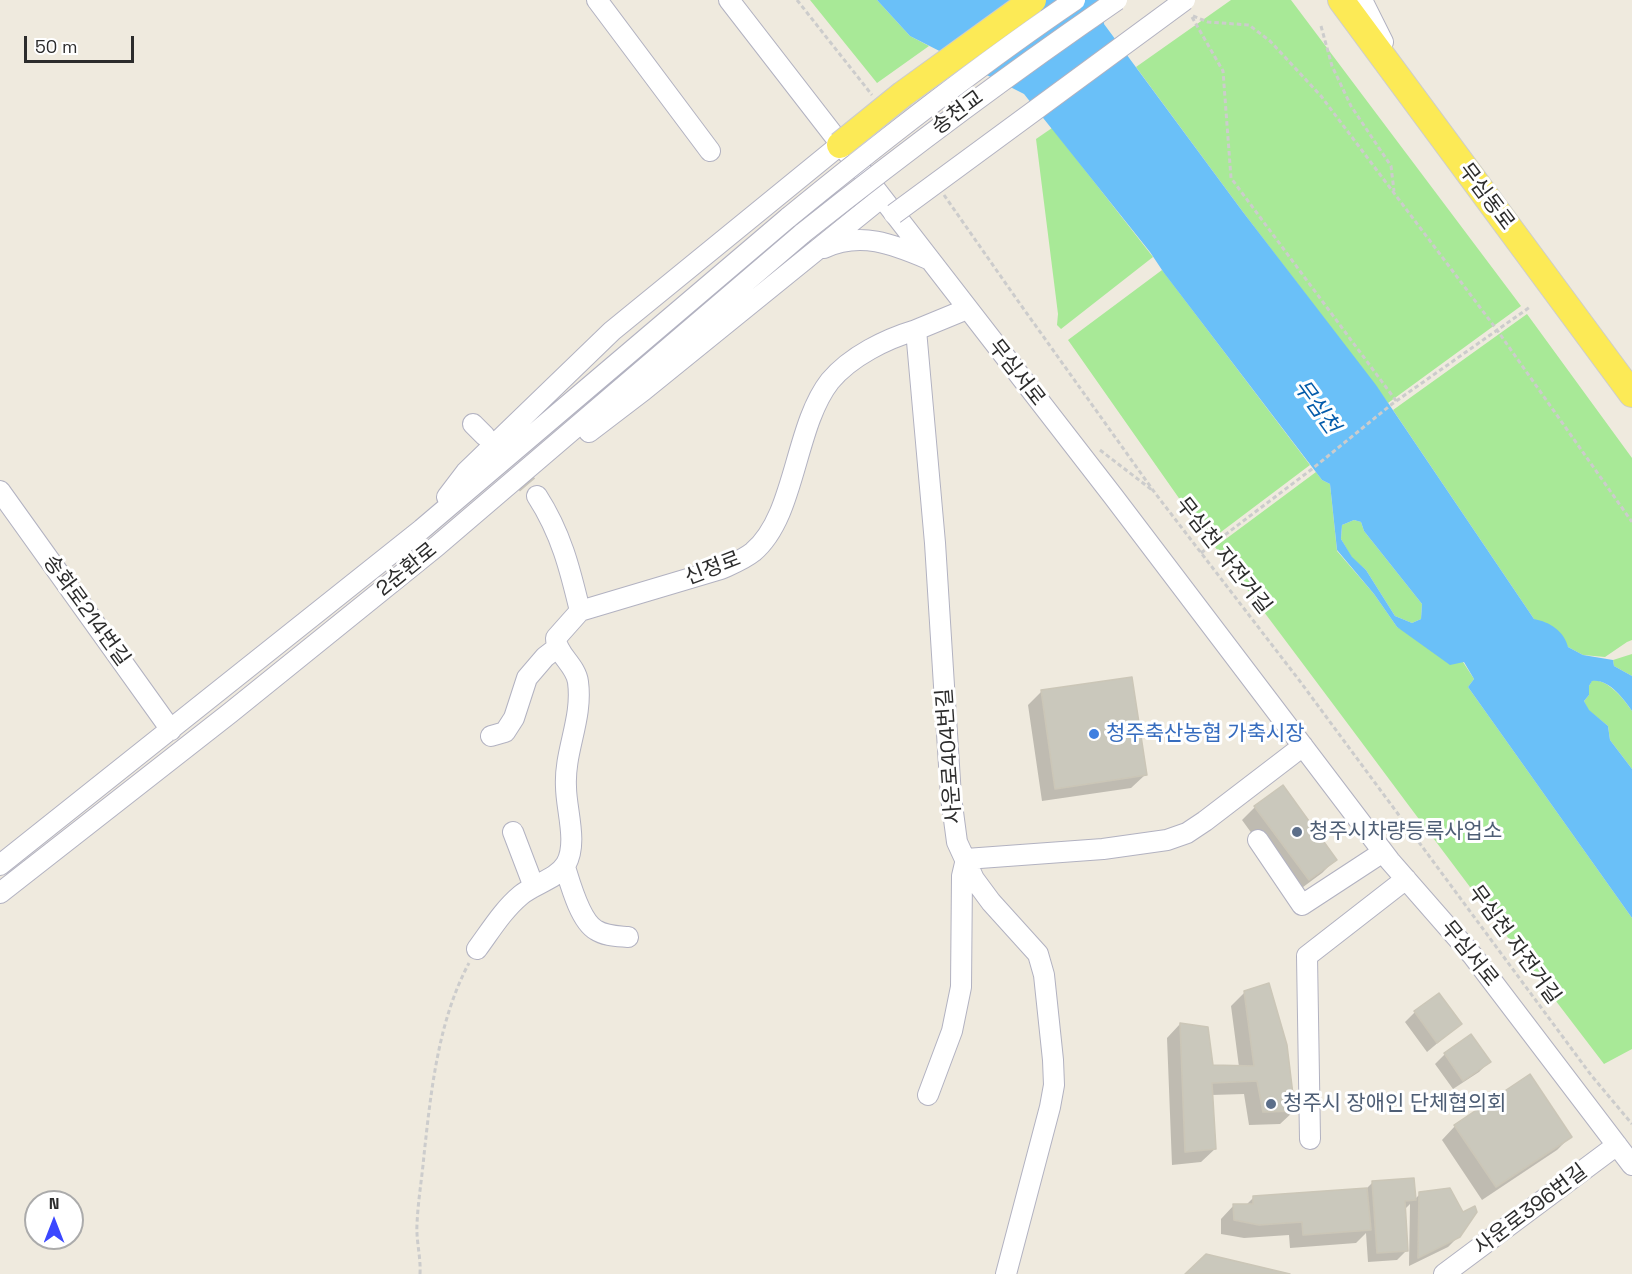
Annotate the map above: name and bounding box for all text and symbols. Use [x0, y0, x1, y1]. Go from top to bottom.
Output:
scale bar [27, 24, 136, 62]
text: 50 m [35, 35, 77, 58]
street label: 송천교 [927, 85, 989, 141]
street label: 무심동로 [1453, 159, 1519, 235]
street label: 무심서로 [982, 335, 1050, 411]
water label: 무심천 [1287, 375, 1345, 439]
street label: 무심천 자전거길 [1170, 493, 1276, 619]
street label: 2순환로 [372, 538, 442, 602]
street label: 신정로 [681, 547, 745, 591]
street label: 송화로214번길 [37, 551, 135, 671]
street label: 사운로404번길 [933, 687, 967, 825]
place label: 청주축산농협 가축시장 [1106, 721, 1305, 747]
marker: 청주축산농협 가축시장 [1087, 727, 1101, 741]
place label: 청주시차량등록사업소 [1309, 819, 1502, 845]
marker: 청주시차량등록사업소 [1290, 825, 1304, 839]
street label: 무심천 자전거길 [1462, 881, 1566, 1009]
street label: 무심서로 [1435, 916, 1503, 992]
place label: 청주시 장애인 단체협의회 [1283, 1091, 1506, 1117]
marker: 청주시 장애인 단체협의회 [1264, 1097, 1278, 1111]
street label: 사운로396번길 [1470, 1159, 1592, 1261]
north arrow [24, 1190, 84, 1250]
text: N [49, 1193, 59, 1214]

